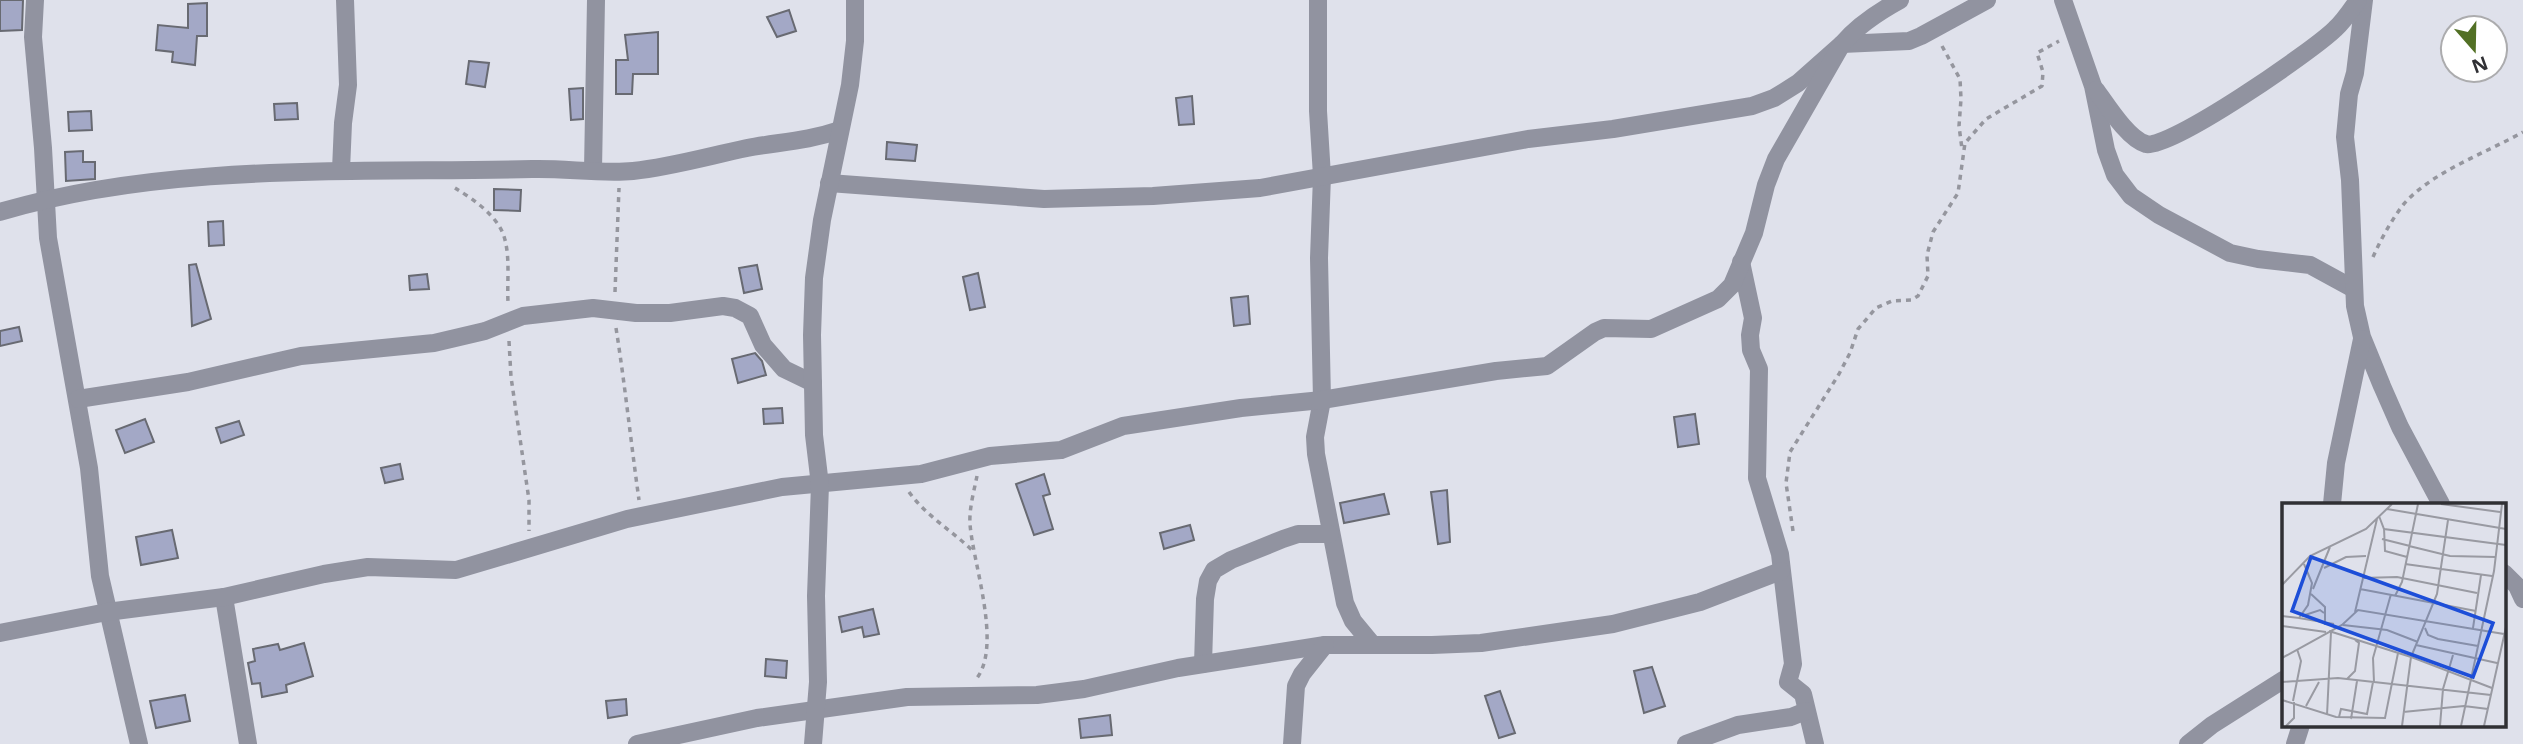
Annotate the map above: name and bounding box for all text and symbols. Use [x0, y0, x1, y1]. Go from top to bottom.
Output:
north arrow [2439, 14, 2509, 84]
text: N [2468, 50, 2492, 80]
inset map [2282, 503, 2506, 726]

